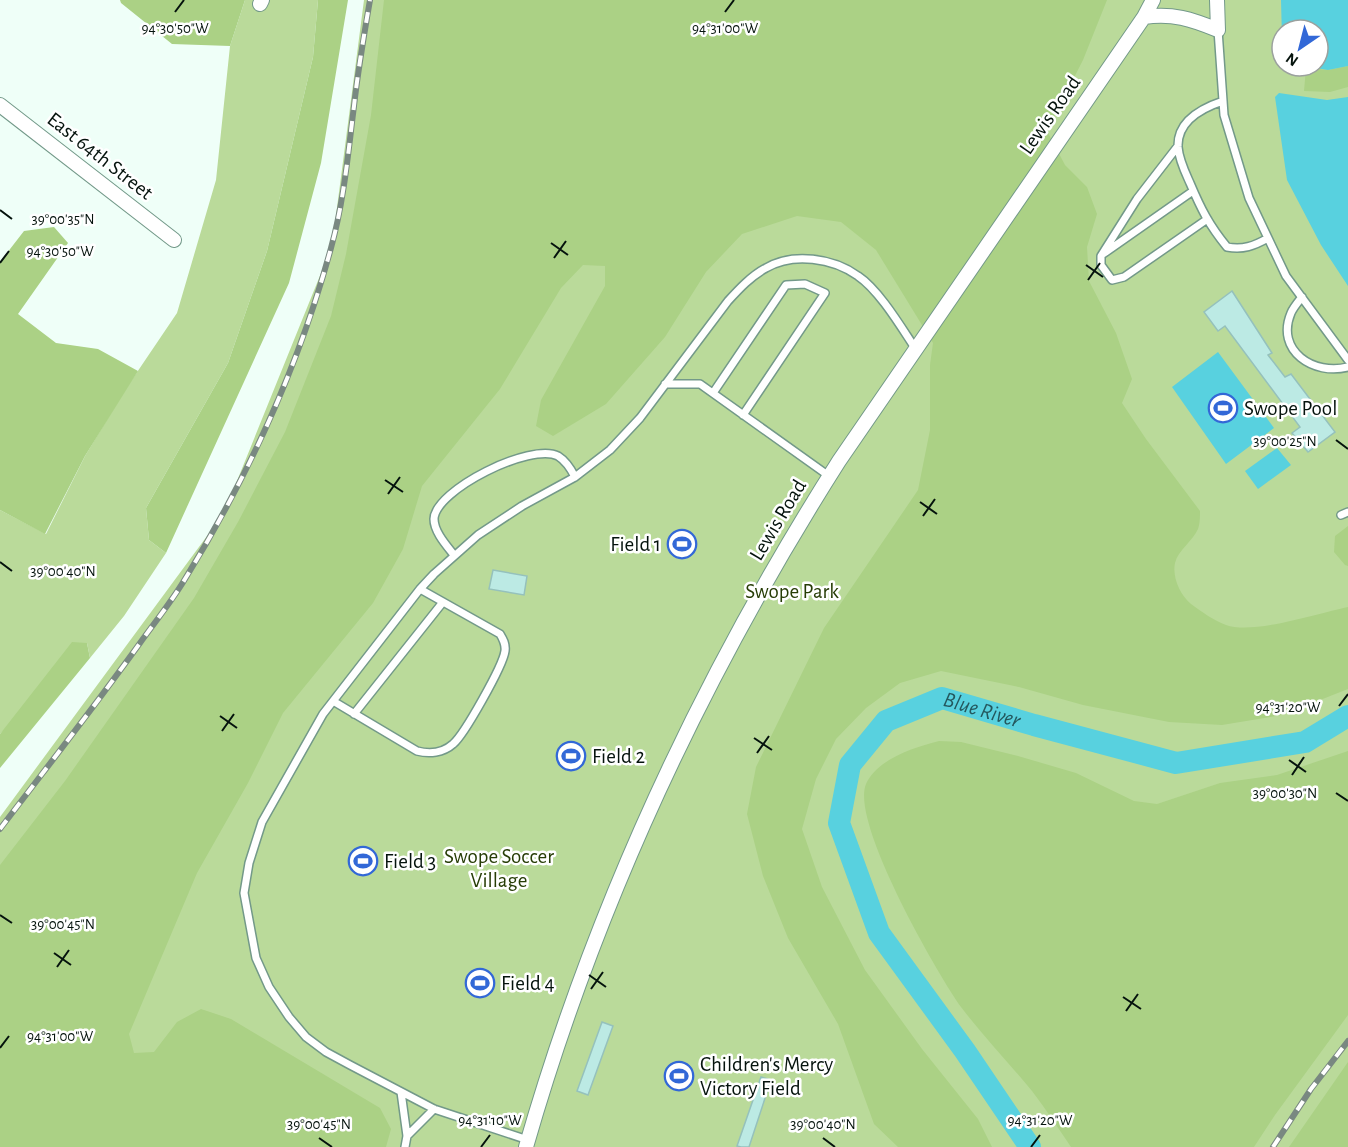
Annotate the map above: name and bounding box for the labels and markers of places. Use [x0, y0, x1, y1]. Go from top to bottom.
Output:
sports icon: Swope Pool [1207, 392, 1239, 424]
place label: Swope Pool [1244, 398, 1337, 419]
sports icon: Field 1 [666, 528, 698, 560]
place label: Field 1 [610, 534, 661, 555]
sports icon: Field 2 [555, 740, 587, 772]
place label: Field 2 [592, 746, 645, 767]
sports icon: Field 3 [347, 845, 379, 877]
place label: Field 3 [384, 851, 436, 872]
sports icon: Field 4 [464, 967, 496, 999]
place label: Field 4 [501, 973, 555, 994]
place label: Children's Mercy Victory Field [700, 1054, 833, 1099]
sports icon: Children's Mercy Victory Field [663, 1060, 695, 1092]

